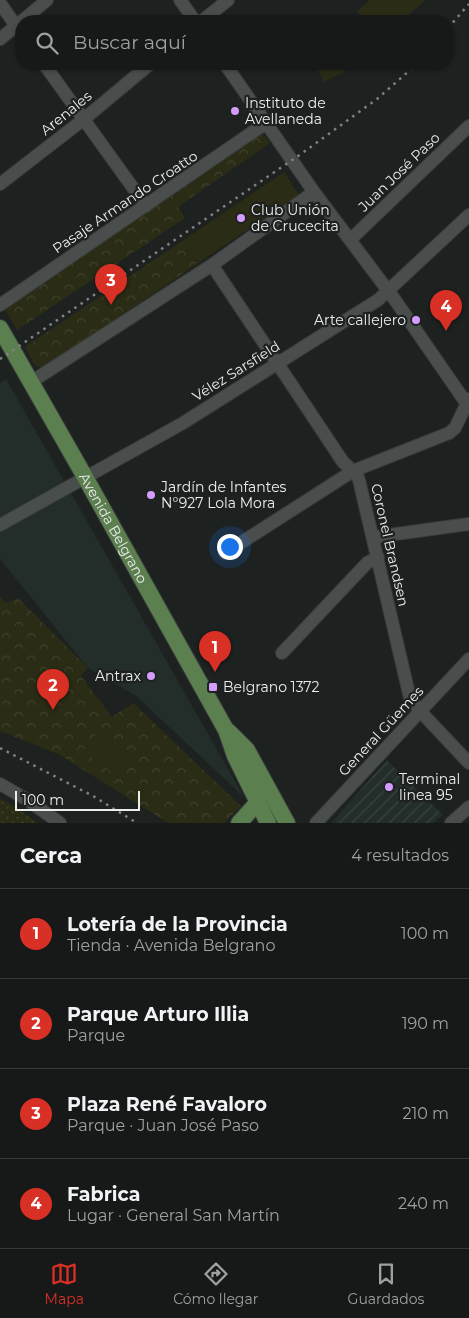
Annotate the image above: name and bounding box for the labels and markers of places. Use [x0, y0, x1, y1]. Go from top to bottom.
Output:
place label: Instituto de Avellaneda [245, 94, 326, 128]
marker: Instituto de Avellaneda [229, 105, 241, 117]
place label: Club Unión de Crucecita [251, 201, 339, 235]
marker: Club Unión de Crucecita [235, 212, 247, 224]
pin: 3 [95, 264, 127, 305]
pin: 4 [430, 290, 462, 331]
place label: Arte callejero [314, 311, 406, 329]
marker: Arte callejero [410, 314, 422, 326]
place label: Jardín de Infantes N°927 Lola Mora [160, 478, 287, 512]
marker: Jardín de Infantes N°927 Lola Mora [145, 489, 157, 501]
pin: 1 [199, 631, 231, 672]
place label: Antrax [95, 667, 142, 685]
pin: 2 [37, 669, 69, 710]
marker: Antrax [145, 670, 157, 682]
place label: Belgrano 1372 [223, 678, 320, 696]
marker: Belgrano 1372 [207, 681, 219, 693]
place label: Terminal linea 95 [399, 770, 460, 804]
marker: Terminal linea 95 [383, 781, 395, 793]

